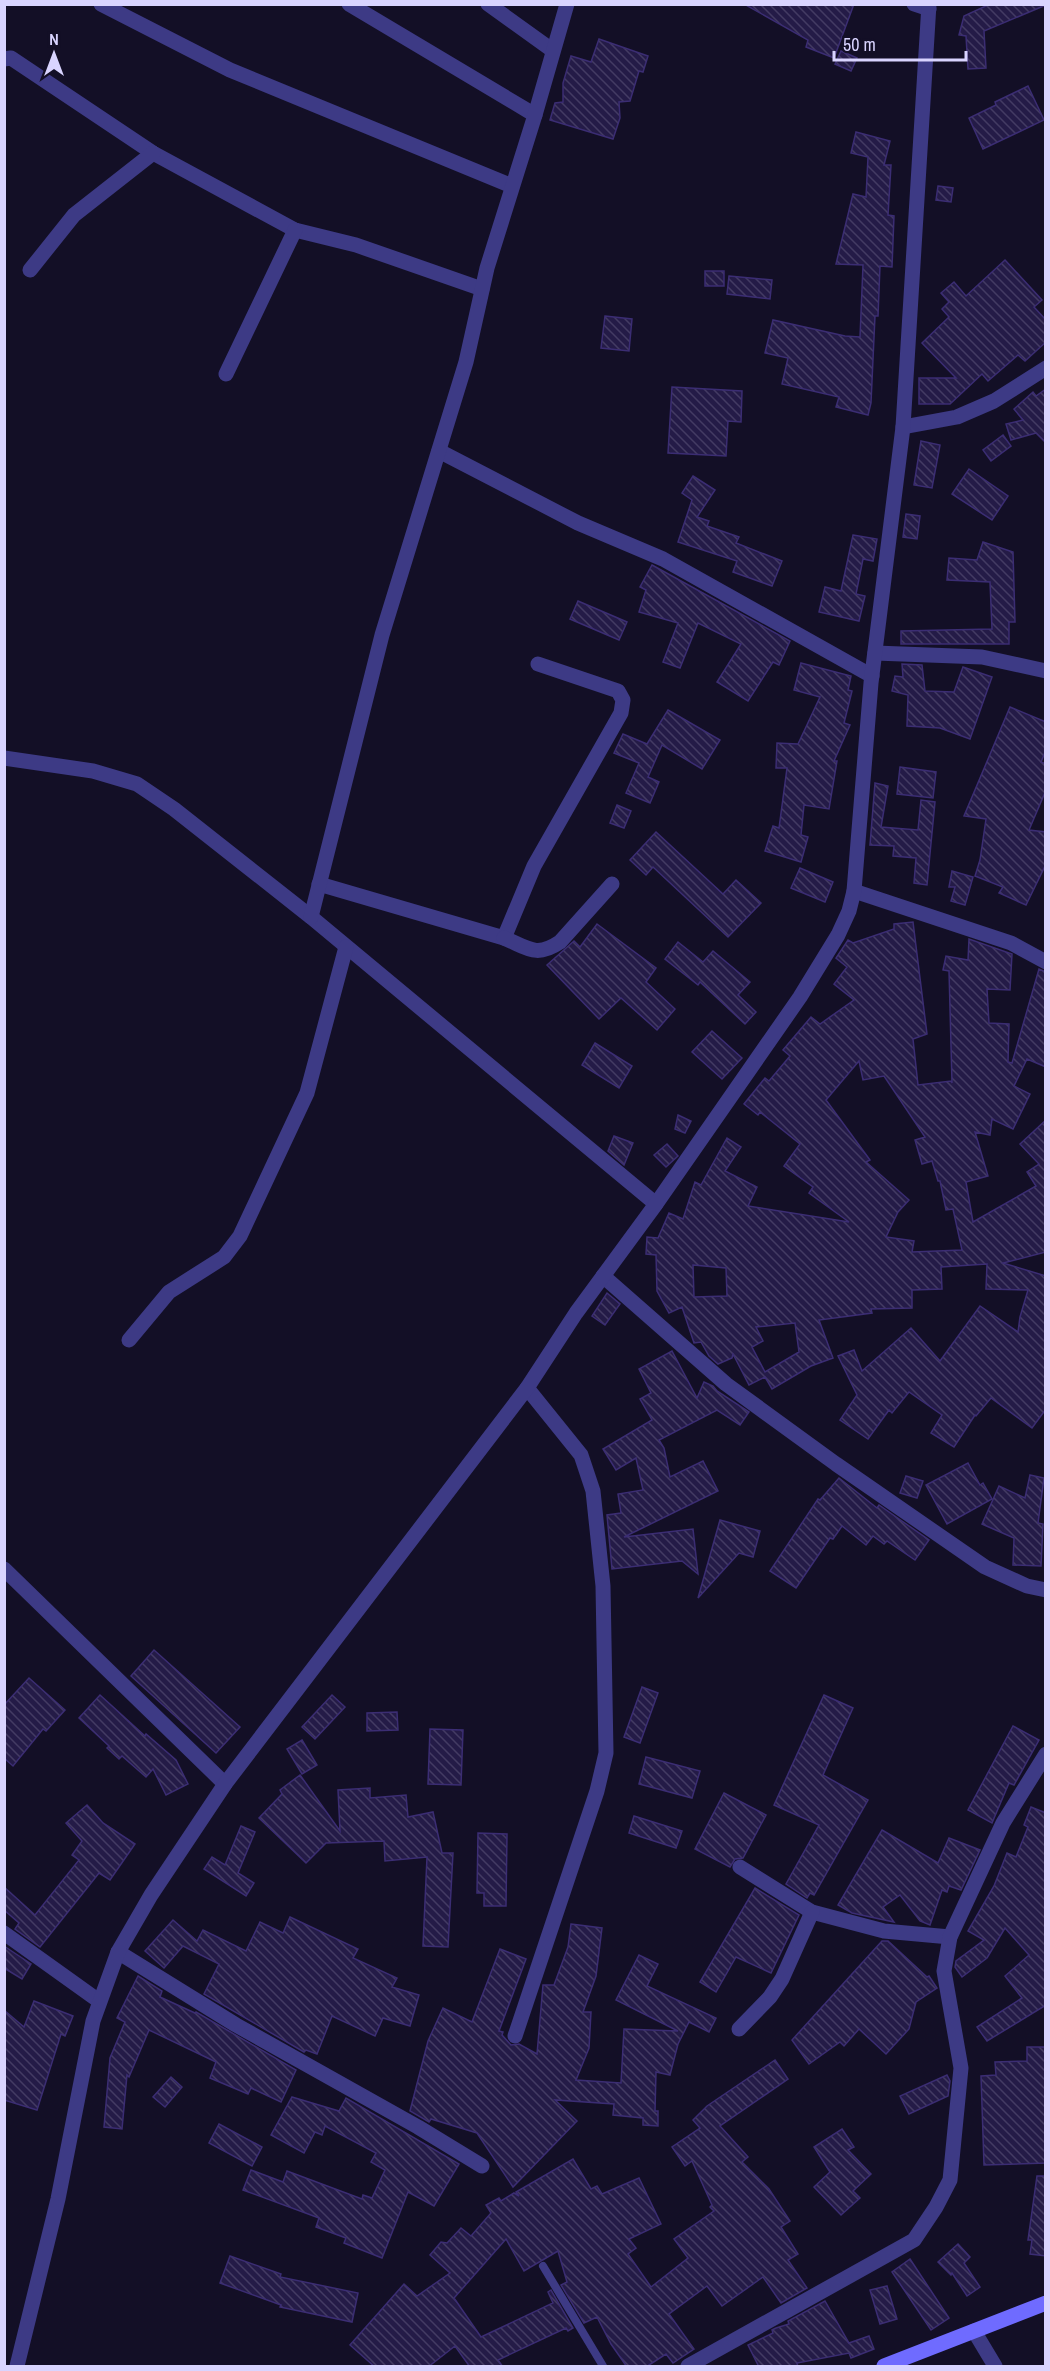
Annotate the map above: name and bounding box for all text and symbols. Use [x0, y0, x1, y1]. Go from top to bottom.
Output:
north arrow [24, 24, 84, 84]
scale bar [834, 24, 966, 62]
text: N [49, 28, 59, 50]
text: 50 m [843, 32, 876, 57]

